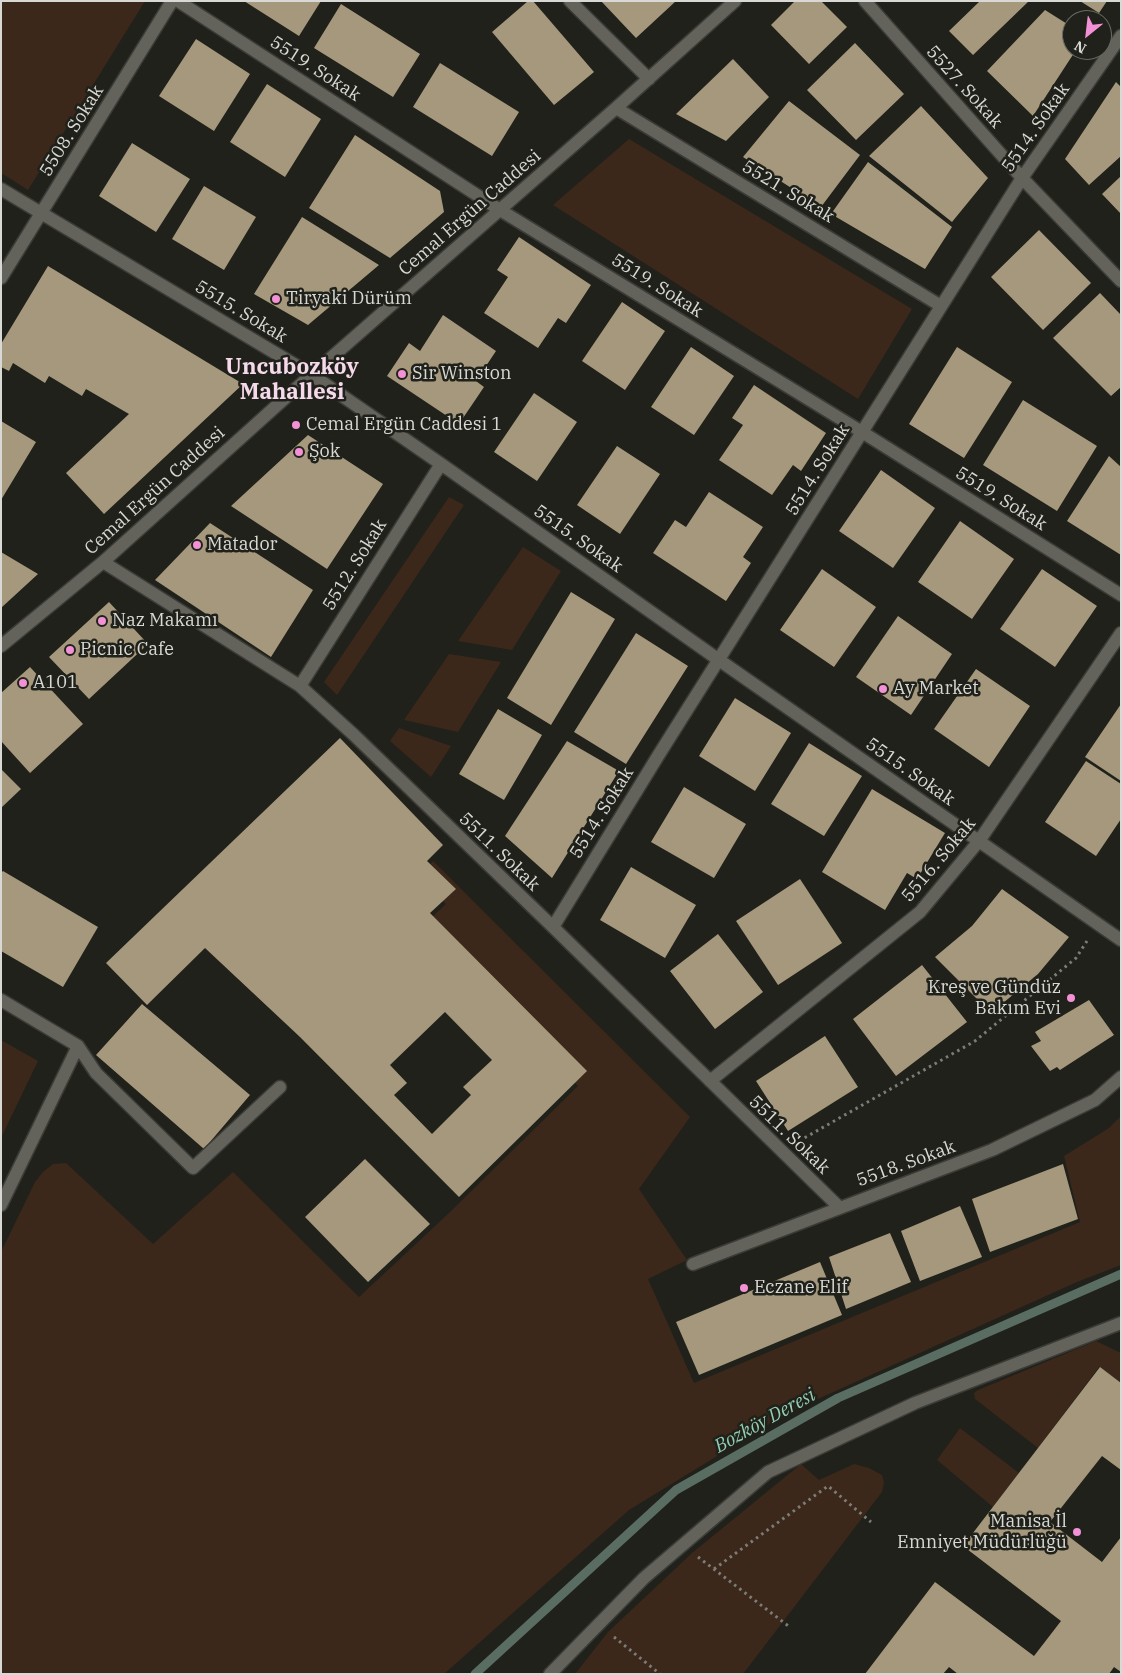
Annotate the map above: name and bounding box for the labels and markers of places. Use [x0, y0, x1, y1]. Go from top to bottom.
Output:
place label: Tiryaki Dürüm [286, 288, 412, 310]
marker: Tiryaki Dürüm [270, 293, 282, 305]
place label: Sir Winston [412, 363, 511, 385]
marker: Sir Winston [396, 368, 408, 380]
place label: Cemal Ergün Caddesi 1 [306, 414, 502, 436]
marker: Cemal Ergün Caddesi 1 [290, 419, 302, 431]
place label: Şok [309, 441, 340, 463]
marker: Şok [293, 446, 305, 458]
place label: Matador [207, 534, 278, 556]
marker: Matador [191, 539, 203, 551]
place label: Naz Makamı [112, 610, 218, 632]
marker: Naz Makamı [96, 615, 108, 627]
place label: Picnic Cafe [80, 639, 174, 661]
marker: Picnic Cafe [64, 644, 76, 656]
place label: A101 [33, 672, 78, 694]
marker: A101 [17, 677, 29, 689]
place label: Ay Market [893, 678, 979, 700]
marker: Ay Market [877, 683, 889, 695]
place label: Kreş ve Gündüz Bakım Evi [928, 977, 1061, 1020]
marker: Kreş ve Gündüz Bakım Evi [1065, 992, 1077, 1004]
place label: Eczane Elif [754, 1277, 848, 1299]
marker: Eczane Elif [738, 1282, 750, 1294]
place label: Manisa İl Emniyet Müdürlüğü [897, 1511, 1067, 1554]
marker: Manisa İl Emniyet Müdürlüğü [1071, 1526, 1083, 1538]

